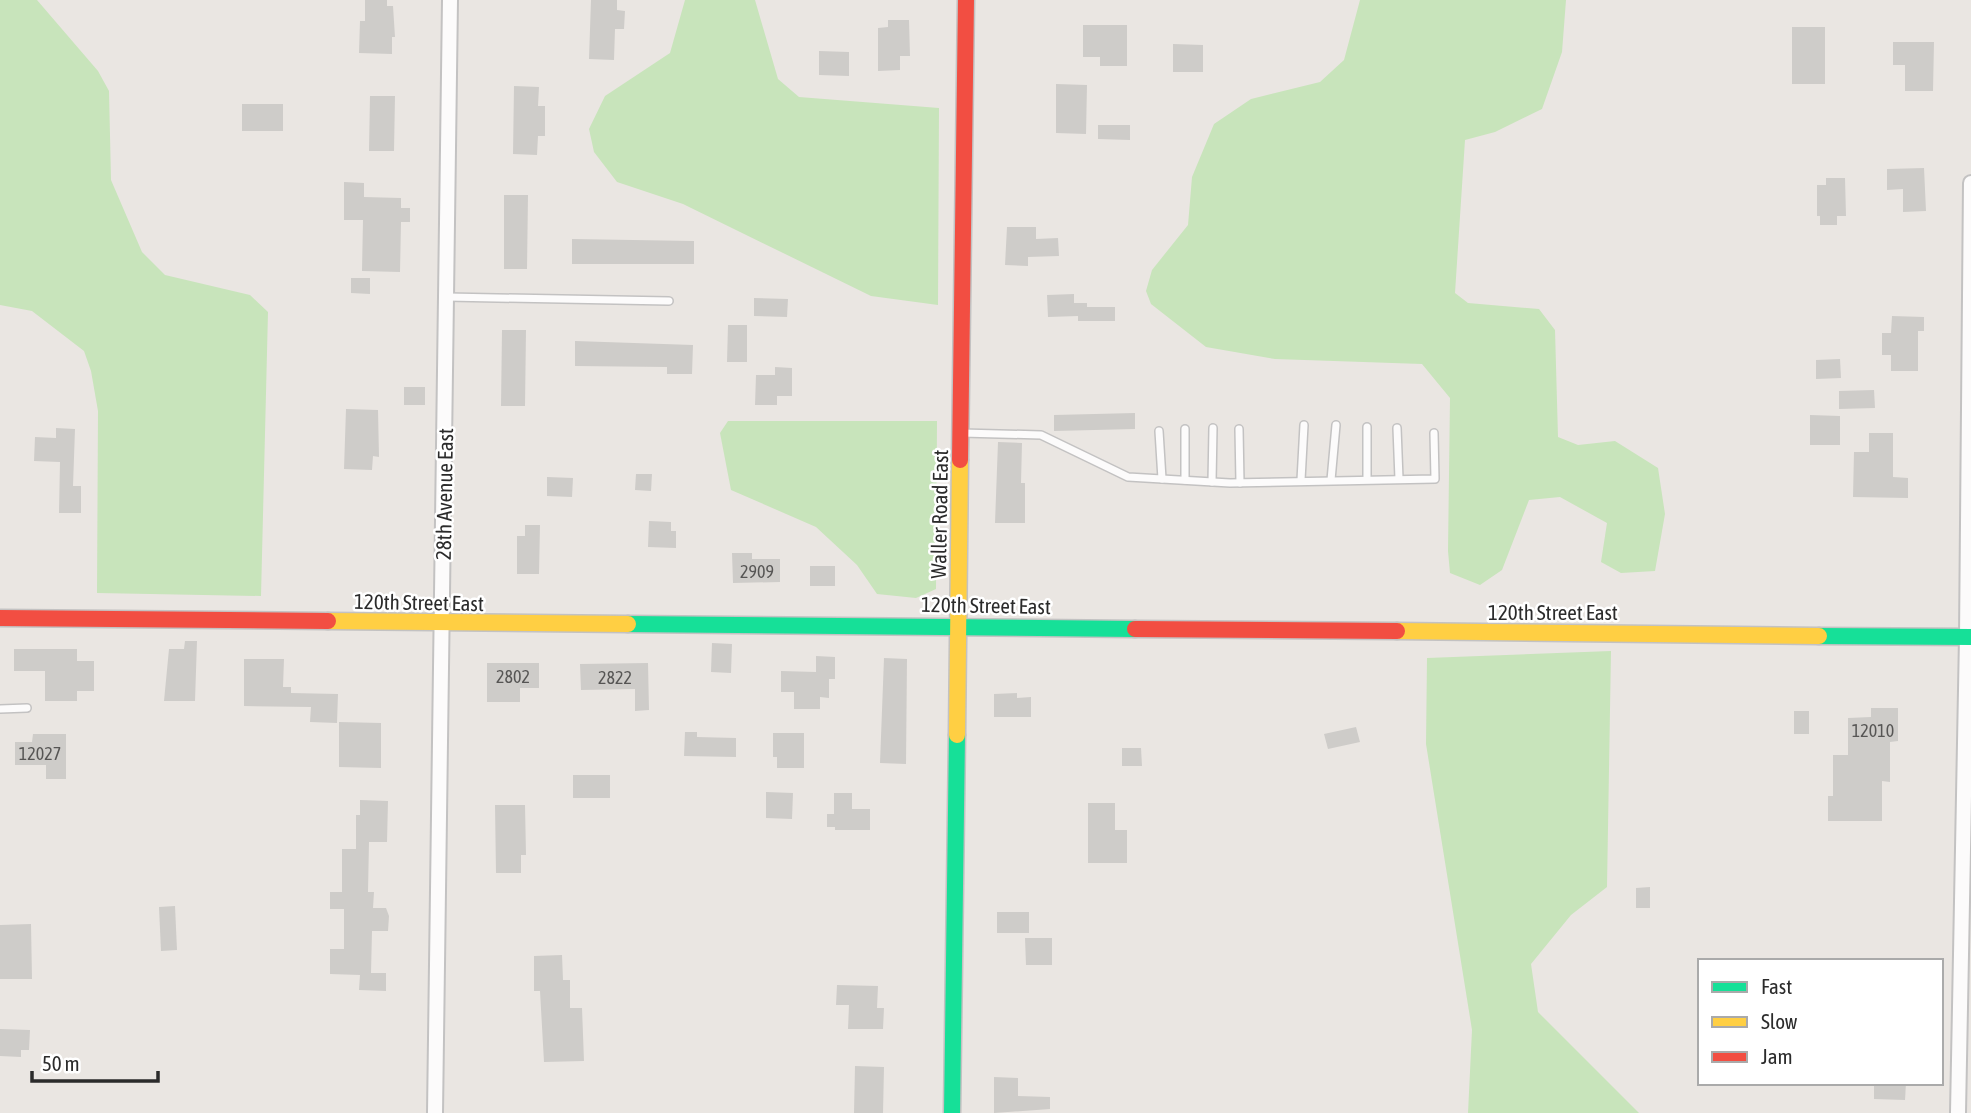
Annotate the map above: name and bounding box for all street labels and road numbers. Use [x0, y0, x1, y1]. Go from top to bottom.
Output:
street label: 28th Avenue East [431, 428, 457, 560]
street label: Waller Road East [926, 449, 952, 579]
street label: 120th Street East [354, 589, 484, 615]
street label: 120th Street East [921, 592, 1051, 618]
street label: 120th Street East [1488, 600, 1618, 624]

